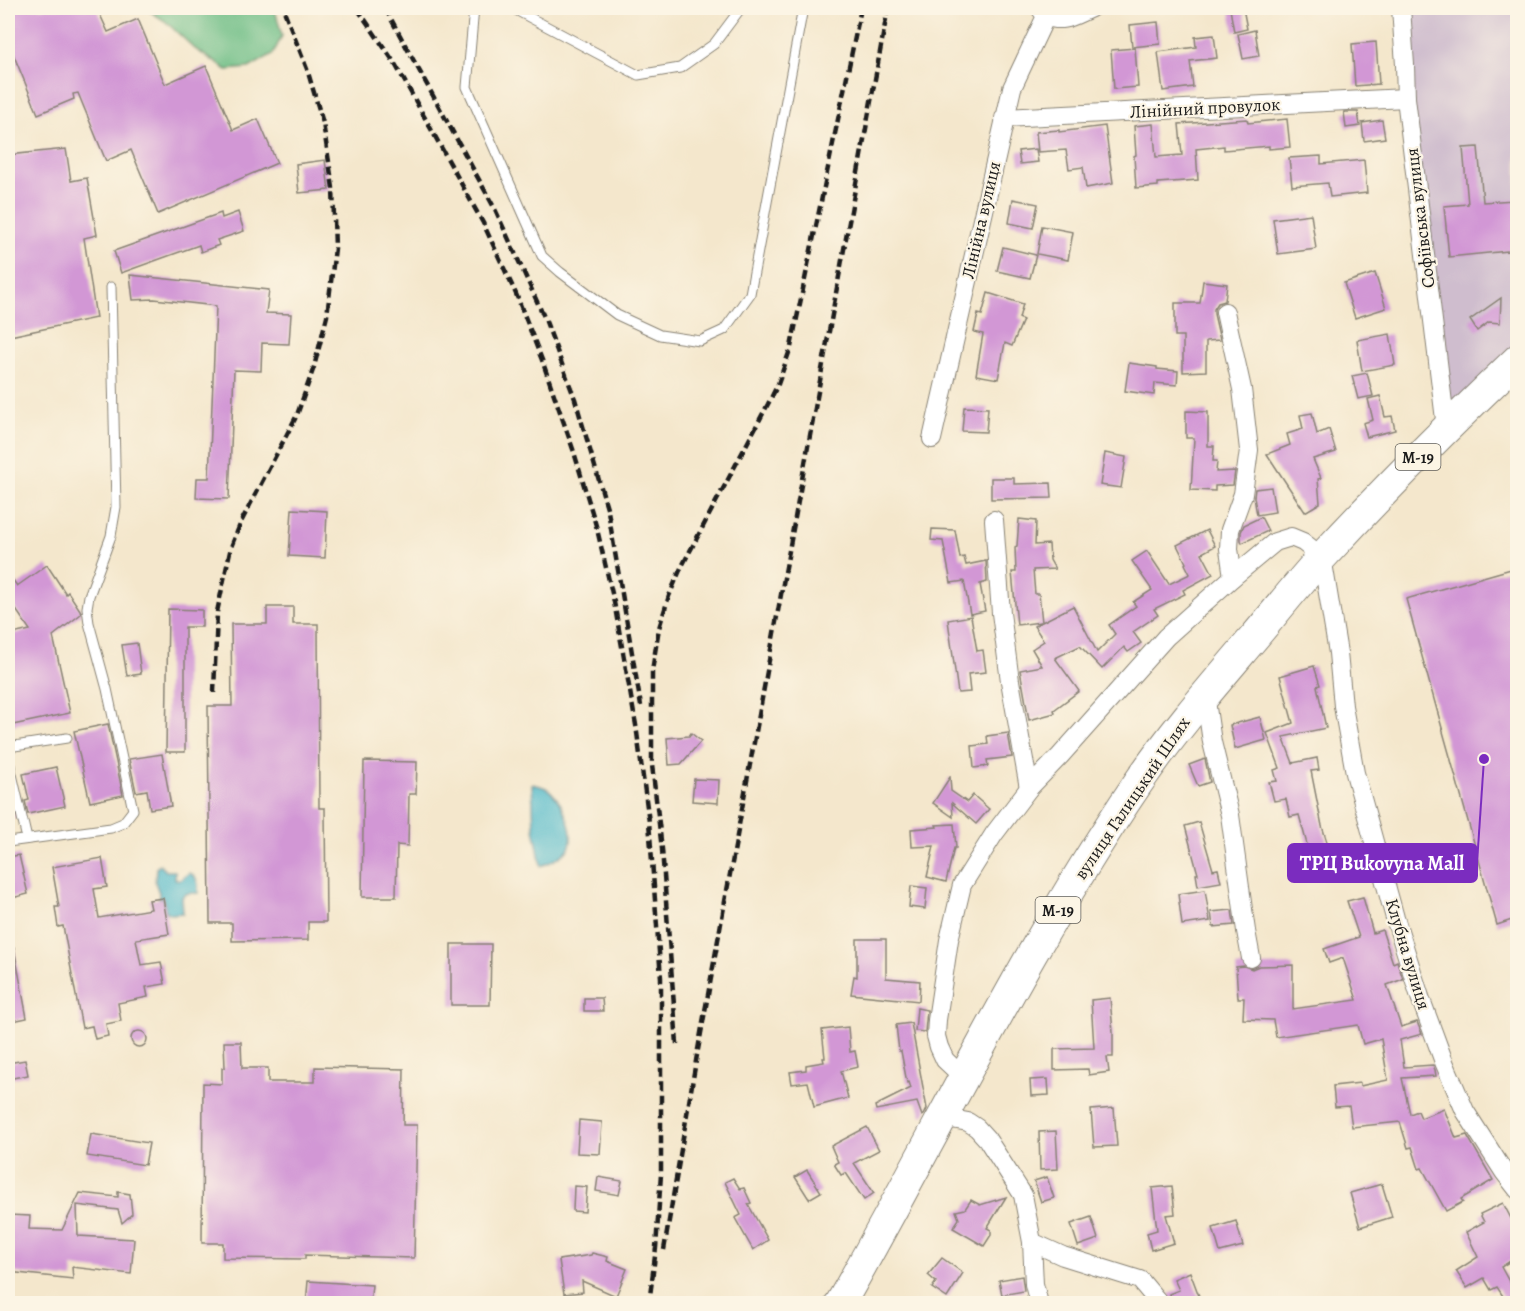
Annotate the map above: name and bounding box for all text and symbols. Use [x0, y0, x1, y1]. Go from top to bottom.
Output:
street label: Лінійний провулок [1129, 92, 1281, 124]
street label: Софіївська вулиця [1399, 147, 1441, 289]
street label: Лінійна вулиця [956, 159, 1006, 281]
road number: М-19 [1396, 444, 1440, 470]
street label: вулиця Галицький Шлях [1068, 712, 1196, 884]
callout: ТРЦ Bukovyna Mall [1288, 844, 1477, 882]
text: ТРЦ Bukovyna Mall [1300, 850, 1465, 877]
street label: Клубна вулиця [1380, 895, 1436, 1013]
road number: М-19 [1036, 897, 1080, 923]

